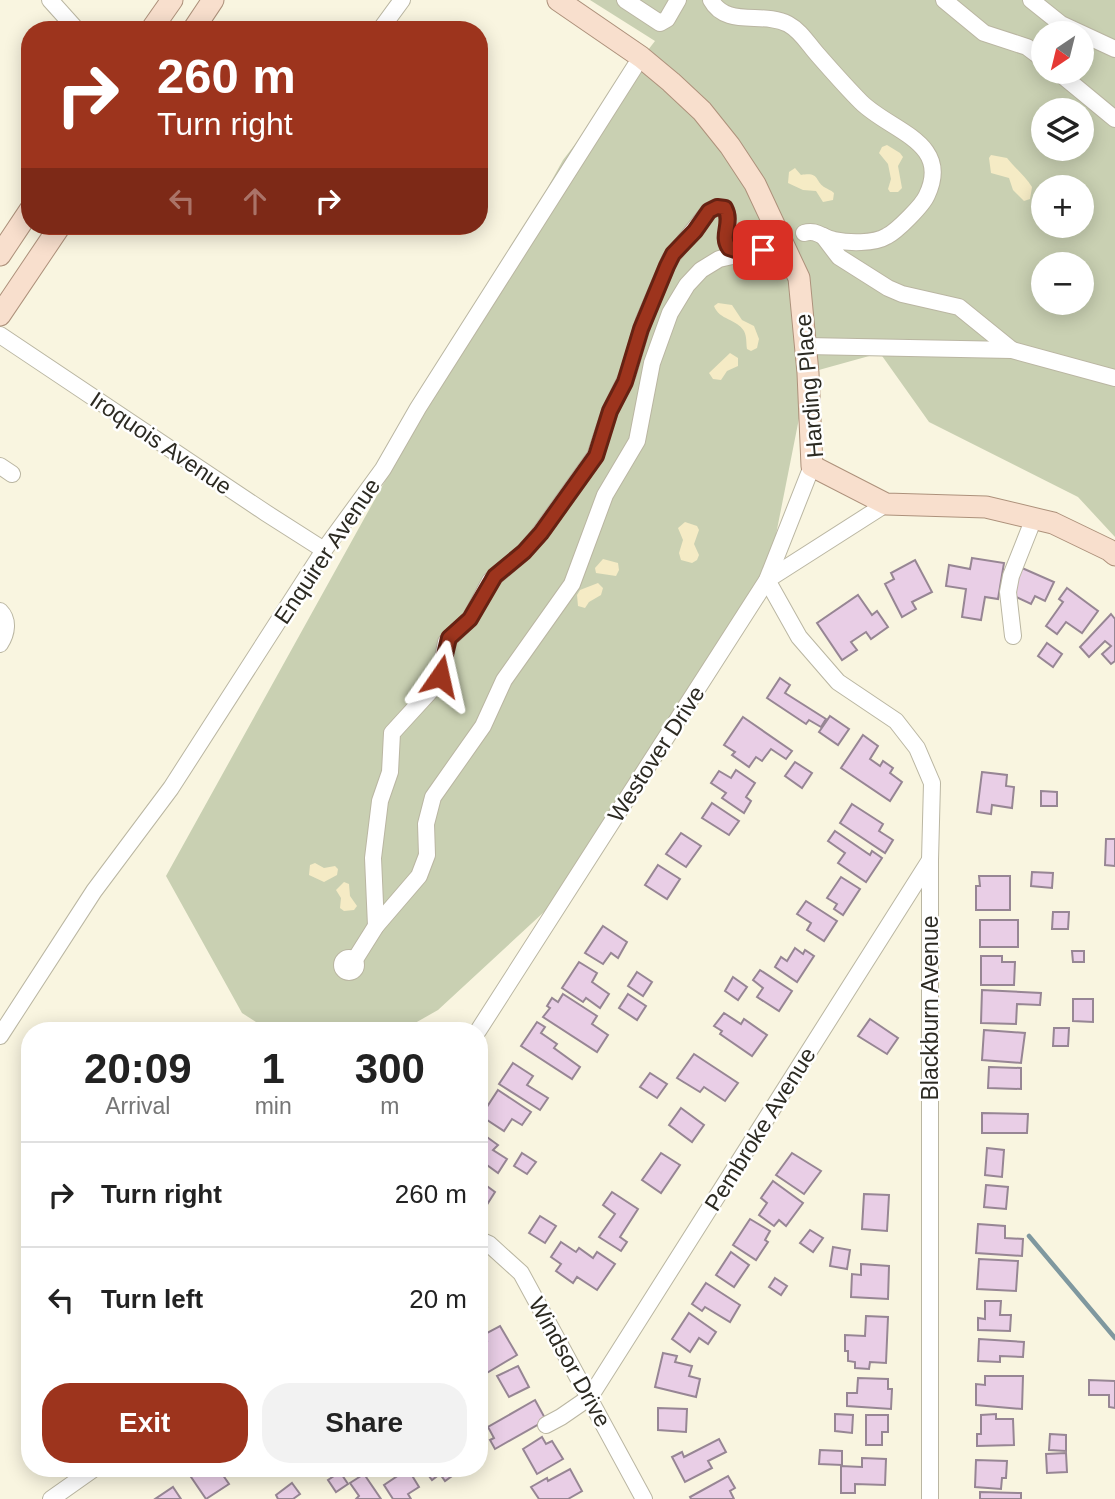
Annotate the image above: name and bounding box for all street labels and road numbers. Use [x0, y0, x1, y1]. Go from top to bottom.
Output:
street label: Harding Place [790, 313, 828, 459]
street label: Iroquois Avenue [86, 386, 236, 500]
street label: Enquirer Avenue [269, 473, 385, 629]
street label: Westover Drive [602, 681, 710, 827]
street label: Blackburn Avenue [917, 916, 943, 1101]
street label: Pembroke Avenue [699, 1043, 821, 1215]
street label: Windsor Drive [524, 1293, 616, 1431]

